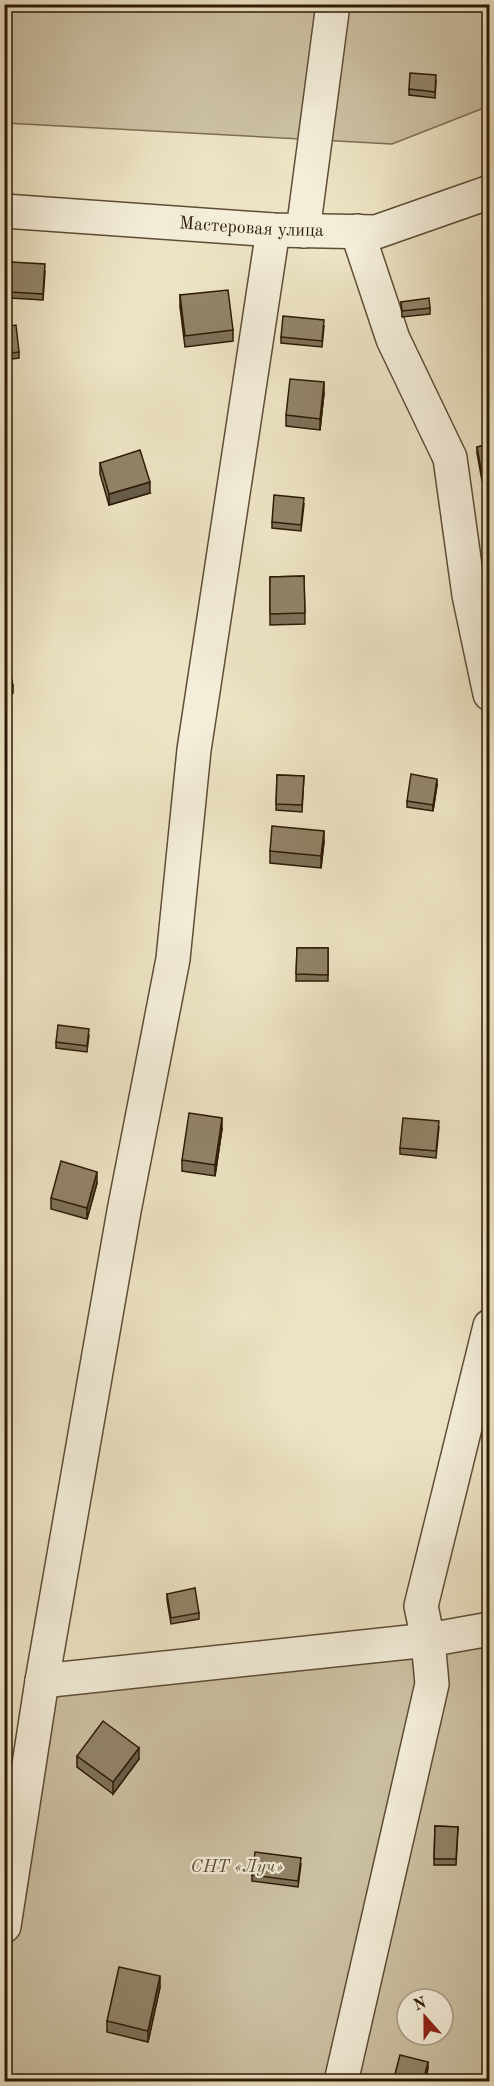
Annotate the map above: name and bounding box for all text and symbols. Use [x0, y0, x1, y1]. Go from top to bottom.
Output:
street label: Мастеровая улица [178, 214, 324, 240]
park label: СНТ «Луч» [191, 1858, 283, 1876]
north arrow [395, 1987, 455, 2047]
text: N [412, 1995, 430, 2015]

